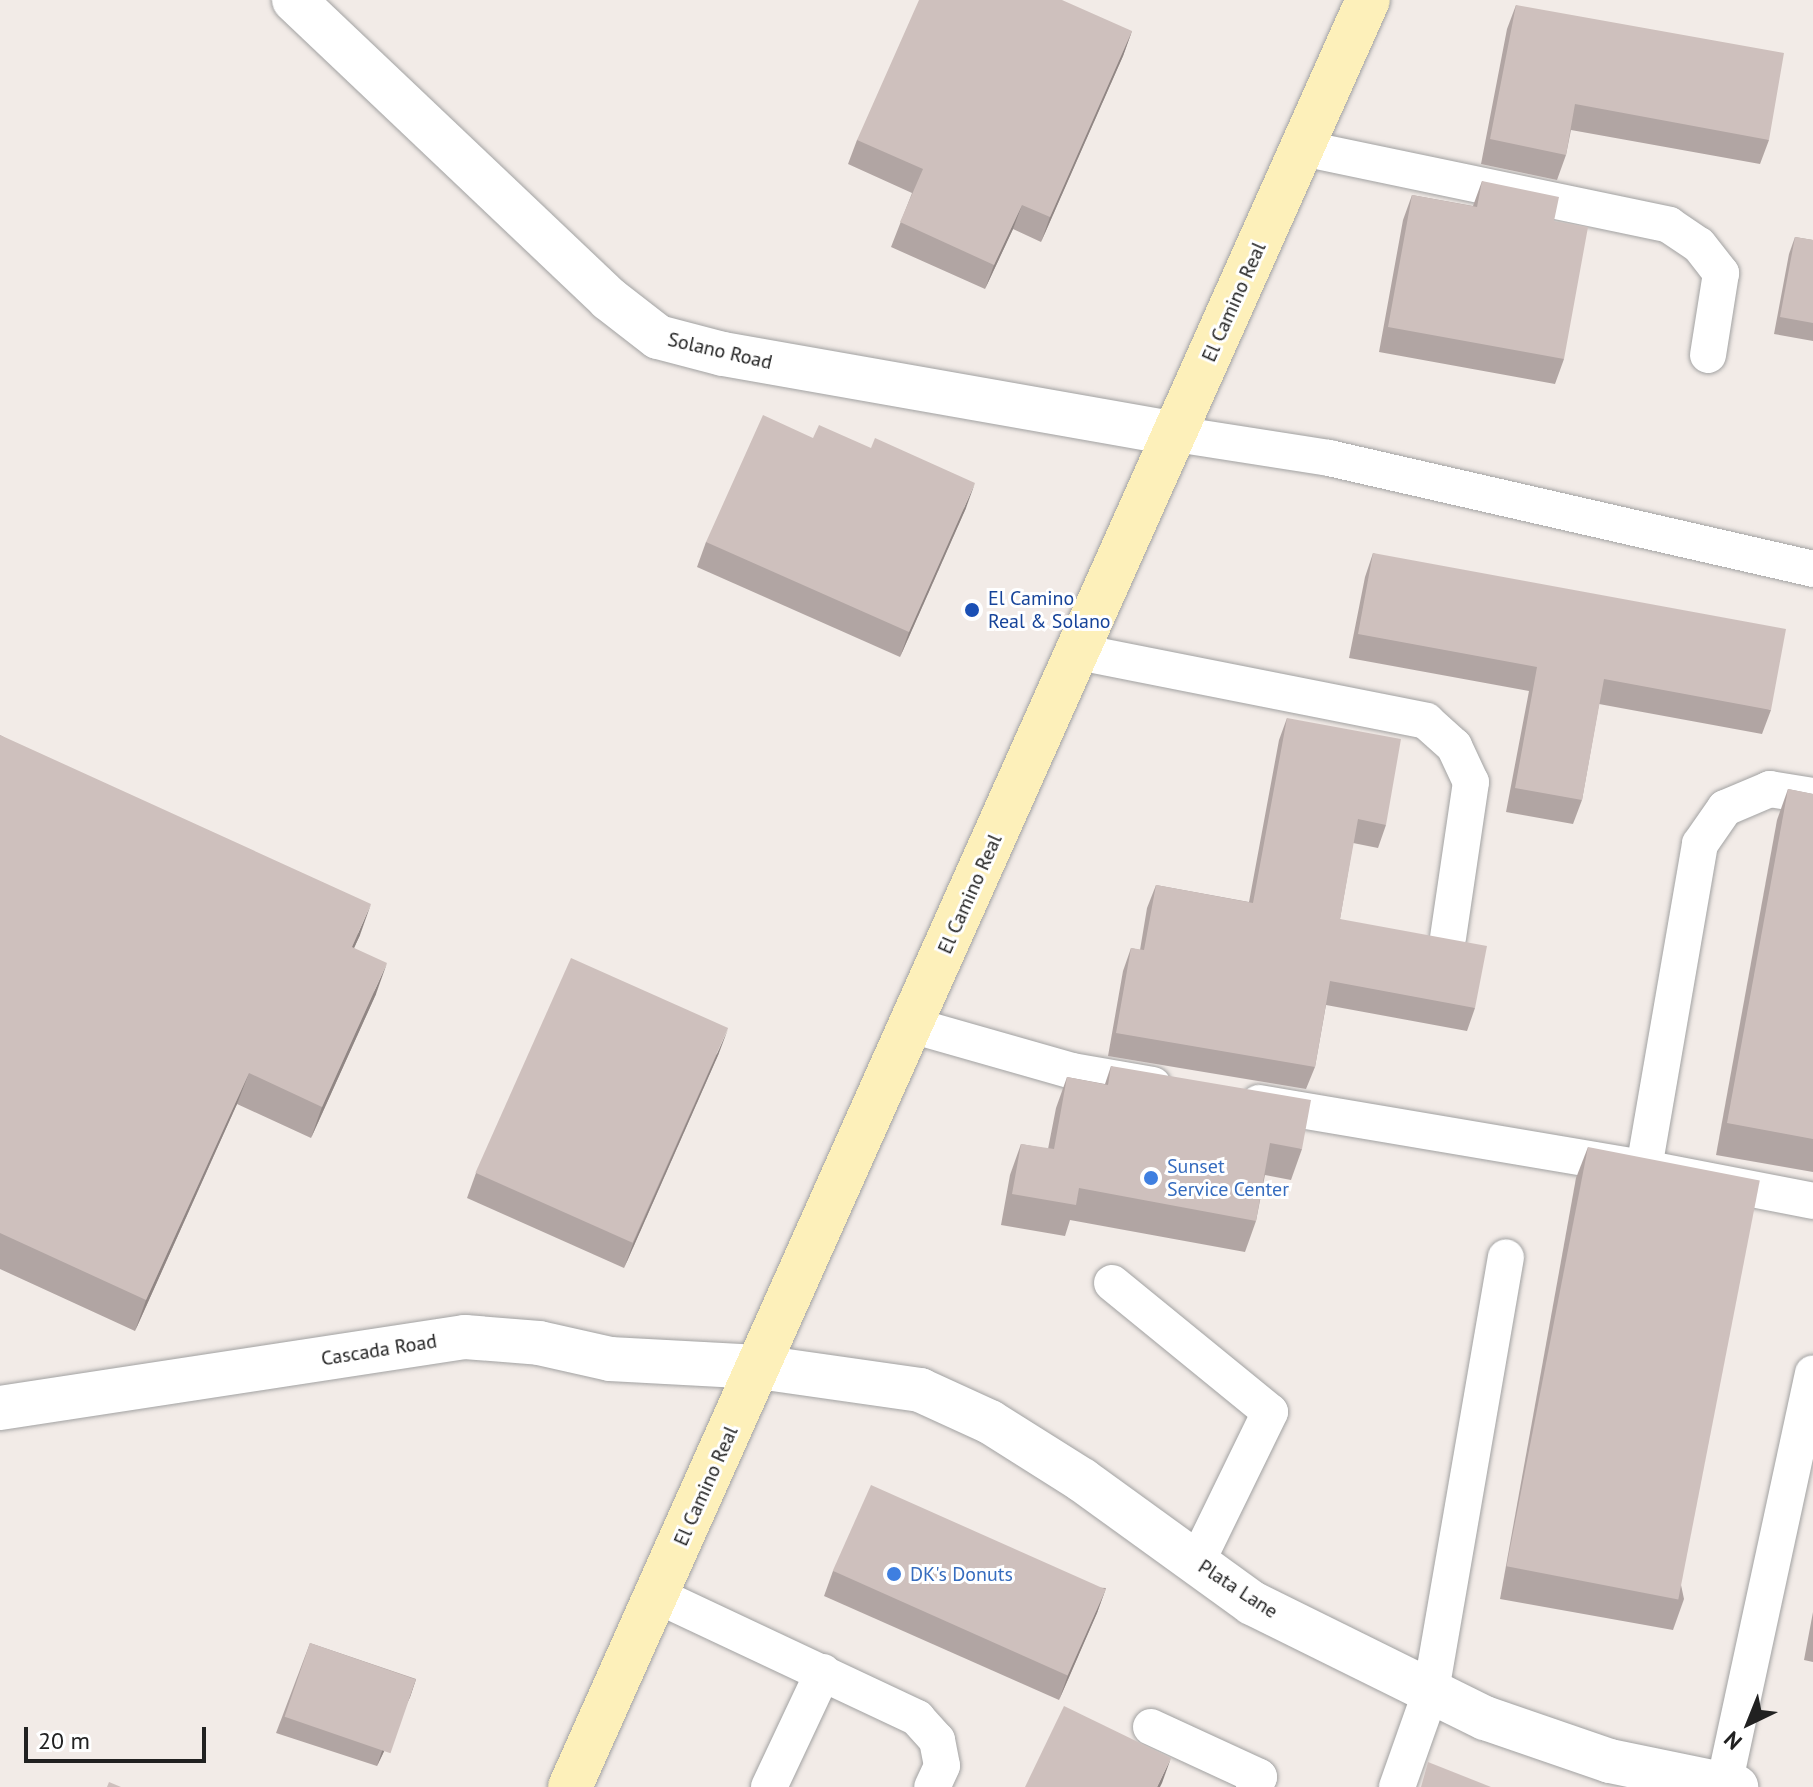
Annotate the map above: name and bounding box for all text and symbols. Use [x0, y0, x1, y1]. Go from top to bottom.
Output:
street label: El Camino Real [1197, 238, 1271, 366]
street label: Solano Road [665, 327, 775, 375]
place label: El Camino Real & Solano [988, 586, 1111, 633]
marker: El Camino Real & Solano [963, 601, 981, 619]
street label: El Camino Real [933, 830, 1007, 958]
place label: Sunset Service Center [1167, 1154, 1289, 1201]
marker: Sunset Service Center [1142, 1169, 1160, 1187]
street label: Cascada Road [319, 1329, 439, 1371]
street label: El Camino Real [669, 1422, 743, 1550]
street label: Plata Lane [1194, 1554, 1282, 1624]
place label: DK's Donuts [910, 1562, 1013, 1586]
marker: DK's Donuts [885, 1565, 903, 1583]
north arrow [1709, 1683, 1789, 1763]
scale bar [28, 1711, 210, 1761]
text: 20 m [38, 1725, 90, 1756]
text: N [1718, 1725, 1747, 1756]

